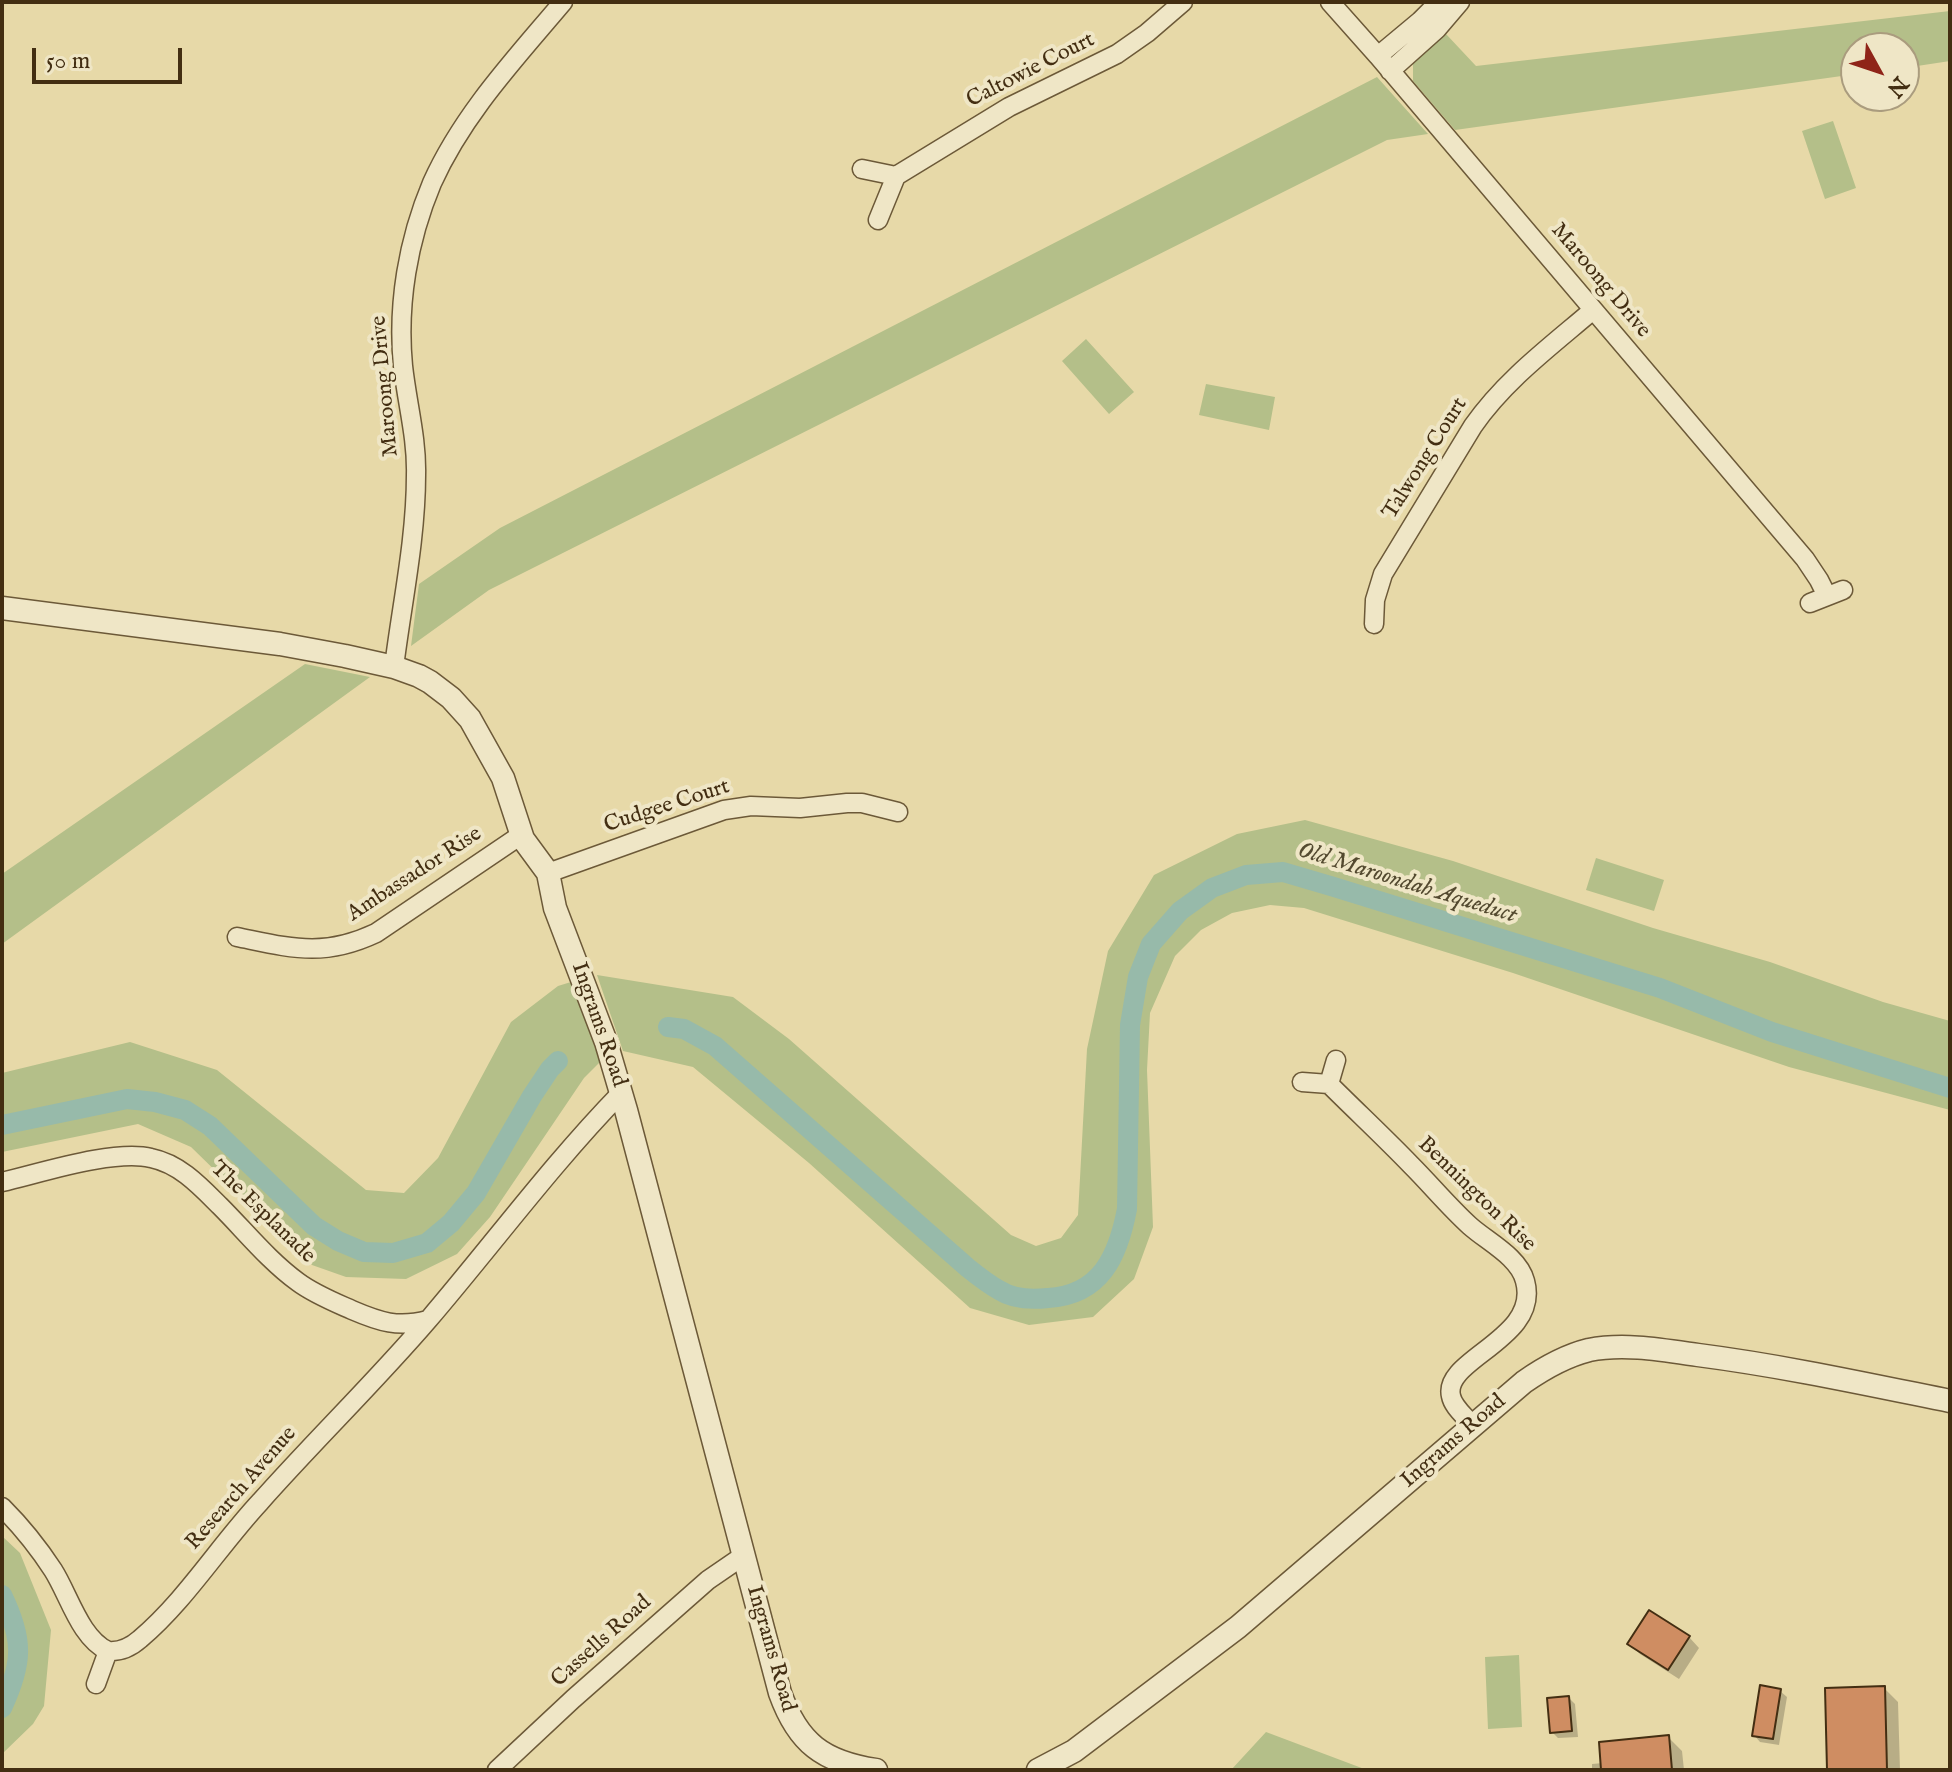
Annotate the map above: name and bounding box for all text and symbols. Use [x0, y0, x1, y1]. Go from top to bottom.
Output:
street label: Caltowie Court [963, 27, 1099, 115]
scale bar [36, 32, 186, 82]
north arrow [1840, 32, 1920, 112]
text: 50 m [46, 46, 90, 77]
text: N [1880, 70, 1914, 102]
street label: Maroong Drive [1544, 218, 1656, 344]
street label: Maroong Drive [367, 314, 405, 458]
street label: Talwong Court [1378, 393, 1474, 525]
street label: Cudgee Court [601, 774, 733, 840]
street label: Ambassador Rise [343, 822, 487, 928]
water label: Old Maroondah Aqueduct [1294, 837, 1520, 931]
street label: Ingrams Road [564, 959, 632, 1091]
street label: Bennington Rise [1411, 1132, 1541, 1258]
street label: The Esplanade [204, 1156, 320, 1270]
street label: Ingrams Road [1396, 1389, 1512, 1495]
street label: Research Avenue [181, 1422, 303, 1556]
street label: Ingrams Road [739, 1583, 801, 1715]
street label: Cassells Road [547, 1590, 657, 1694]

